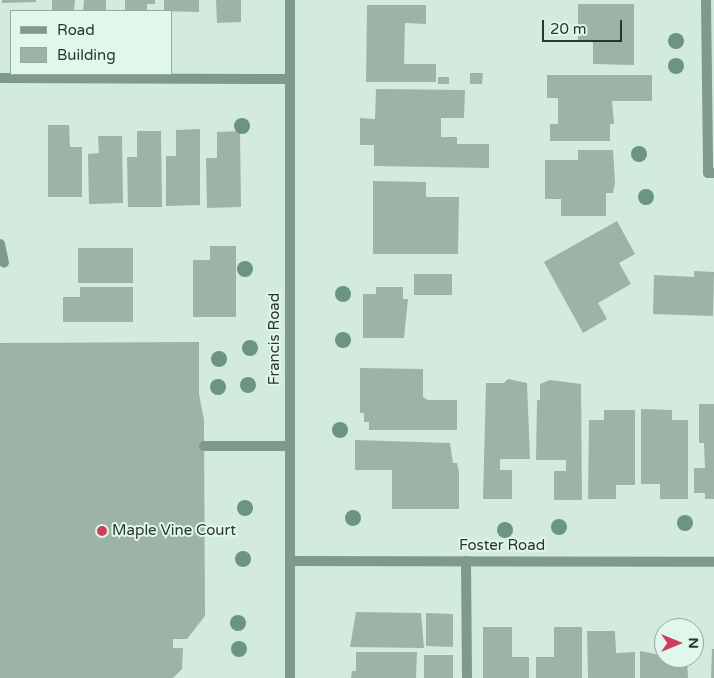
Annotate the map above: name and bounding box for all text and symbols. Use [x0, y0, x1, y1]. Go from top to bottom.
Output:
legend [10, 10, 172, 75]
scale bar [544, 10, 624, 42]
text: 20 m [550, 20, 587, 38]
text: Road [57, 21, 95, 39]
text: Building [57, 46, 116, 64]
street label: Francis Road [266, 293, 284, 385]
place label: Maple Vine Court [112, 522, 236, 540]
marker: Maple Vine Court [96, 525, 108, 537]
street label: Foster Road [459, 537, 545, 555]
north arrow [654, 618, 704, 668]
text: N [685, 637, 702, 649]

